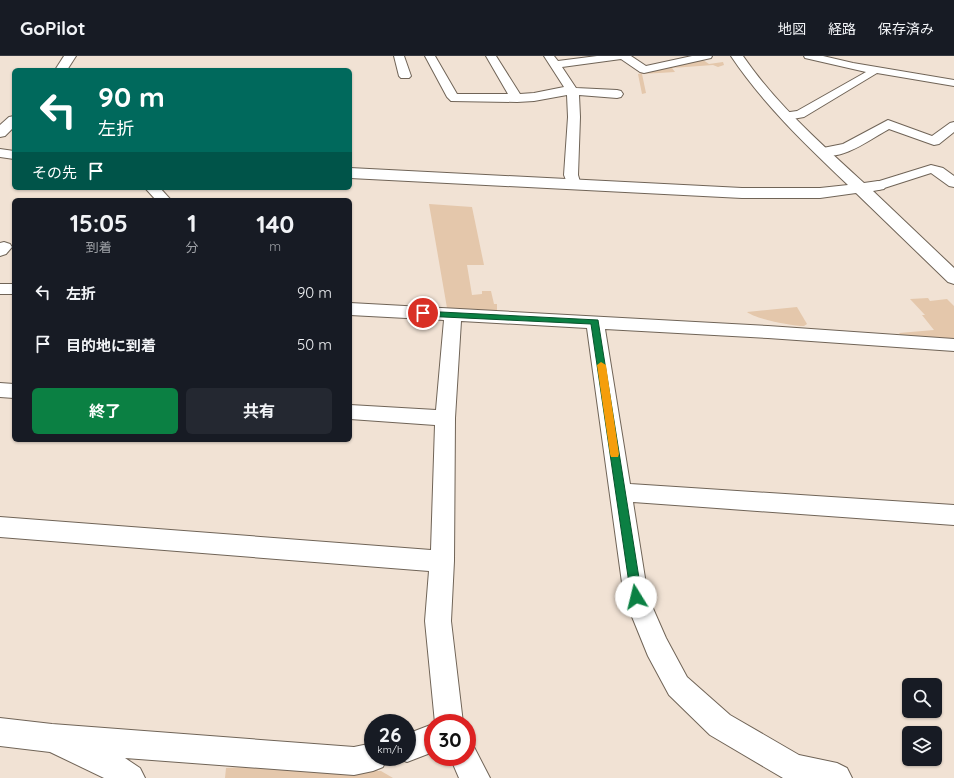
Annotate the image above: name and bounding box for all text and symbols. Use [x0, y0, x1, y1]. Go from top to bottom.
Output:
text: GoPilot [20, 16, 86, 40]
text: 地図 [778, 20, 806, 38]
text: 経路 [828, 20, 856, 38]
text: 保存済み [878, 20, 934, 38]
text: 90 m [98, 79, 165, 114]
icon: left [32, 84, 84, 136]
text: 左折 [98, 117, 134, 140]
icon: arrive [85, 160, 107, 182]
text: その先 [32, 163, 77, 182]
text: 15:05 [70, 208, 128, 238]
text: 1 [187, 208, 197, 238]
text: 140 [256, 209, 294, 239]
text: m [269, 238, 281, 254]
text: 到着 [86, 239, 112, 255]
text: 分 [186, 239, 199, 255]
icon: left [32, 281, 54, 303]
text: 90 m [297, 283, 332, 302]
text: 左折 [66, 284, 96, 303]
pin [406, 296, 440, 330]
icon: arrive [412, 302, 434, 324]
icon: arrive [32, 333, 54, 355]
text: 50 m [297, 335, 332, 354]
text: 目的地に到着 [66, 336, 156, 355]
button: 終了 [32, 388, 178, 434]
button: 共有 [186, 388, 332, 434]
position arrow [615, 576, 657, 618]
map controls [902, 678, 942, 766]
button: search [902, 678, 942, 718]
speed limit sign: 30 [424, 714, 476, 766]
text: 26 [379, 722, 401, 747]
button: layers [902, 726, 942, 766]
text: km/h [377, 743, 403, 756]

